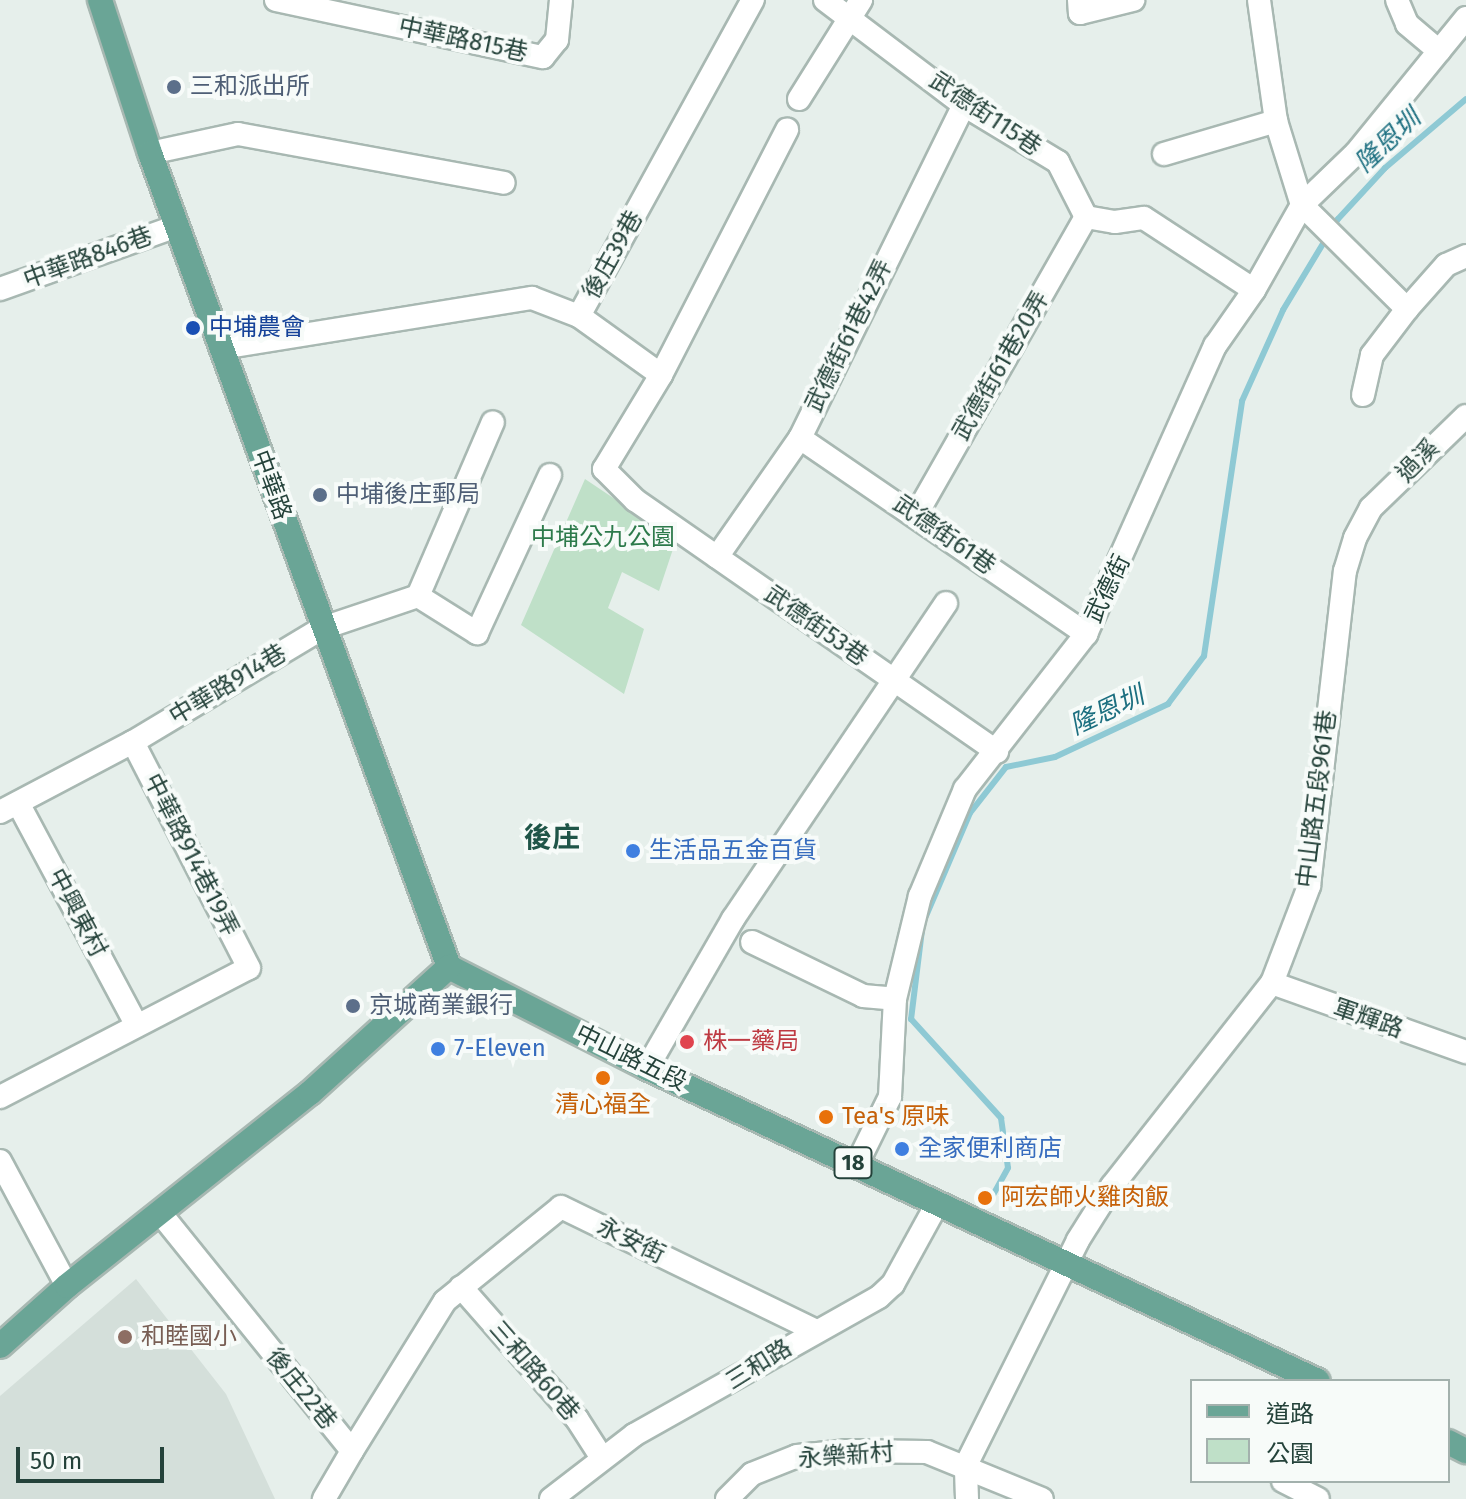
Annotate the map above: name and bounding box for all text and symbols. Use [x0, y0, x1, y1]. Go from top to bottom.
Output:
street label: 中華路815巷 [396, 12, 530, 68]
street label: 武德街115巷 [924, 66, 1046, 162]
place label: 三和派出所 [190, 73, 310, 101]
marker: 三和派出所 [165, 78, 183, 96]
water label: 隆恩圳 [1349, 103, 1427, 179]
street label: 後庄39巷 [577, 206, 649, 304]
street label: 中華路846巷 [20, 221, 156, 295]
street label: 武德街61巷42弄 [800, 255, 898, 417]
street label: 武德街61巷20弄 [947, 286, 1055, 446]
place label: 中埔農會 [209, 314, 305, 342]
marker: 中埔農會 [184, 319, 202, 337]
street label: 過溪 [1391, 434, 1445, 488]
street label: 中華路 [245, 446, 297, 524]
place label: 中埔後庄郵局 [336, 481, 480, 509]
marker: 中埔後庄郵局 [311, 486, 329, 504]
street label: 武德街61巷 [887, 489, 1001, 581]
park label: 中埔公九公園 [531, 524, 675, 552]
street label: 武德街 [1079, 550, 1137, 628]
street label: 武德街53巷 [759, 580, 873, 672]
street label: 中華路914巷 [164, 639, 292, 731]
water label: 隆恩圳 [1065, 680, 1149, 742]
street label: 中山路五段961巷 [1292, 709, 1342, 889]
street label: 中華路914巷19弄 [138, 769, 244, 941]
district label: 後庄 [524, 821, 580, 855]
place label: 生活品五金百貨 [649, 837, 817, 865]
marker: 生活品五金百貨 [624, 842, 642, 860]
street label: 中興東村 [42, 864, 112, 962]
place label: 京城商業銀行 [369, 992, 513, 1020]
street label: 軍輝路 [1329, 994, 1407, 1044]
marker: 京城商業銀行 [344, 997, 362, 1015]
street label: 中山路五段 [571, 1019, 691, 1097]
place label: 株一藥局 [703, 1028, 799, 1056]
marker: 株一藥局 [678, 1033, 696, 1051]
place label: 7-Eleven [454, 1035, 546, 1063]
marker: 7-Eleven [429, 1040, 447, 1058]
marker: 清心福全 [594, 1069, 612, 1087]
place label: 清心福全 [555, 1091, 651, 1119]
place label: Tea's 原味 [842, 1103, 949, 1131]
marker: Tea's 原味 [817, 1108, 835, 1126]
place label: 全家便利商店 [918, 1135, 1062, 1163]
marker: 全家便利商店 [893, 1140, 911, 1158]
road number: 18 [833, 1145, 873, 1181]
place label: 阿宏師火雞肉飯 [1001, 1184, 1169, 1212]
marker: 阿宏師火雞肉飯 [976, 1189, 994, 1207]
street label: 永安街 [592, 1212, 670, 1270]
street label: 三和路60巷 [483, 1315, 585, 1427]
place label: 和睦國小 [141, 1323, 237, 1351]
marker: 和睦國小 [116, 1328, 134, 1346]
street label: 三和路 [721, 1334, 797, 1396]
street label: 後庄22巷 [260, 1343, 342, 1435]
legend [1190, 1379, 1450, 1483]
text: 道路 [1266, 1400, 1314, 1428]
scale bar [20, 1431, 168, 1481]
street label: 永樂新村 [797, 1438, 895, 1474]
text: 公園 [1266, 1440, 1314, 1468]
text: 50 m [30, 1447, 82, 1475]

